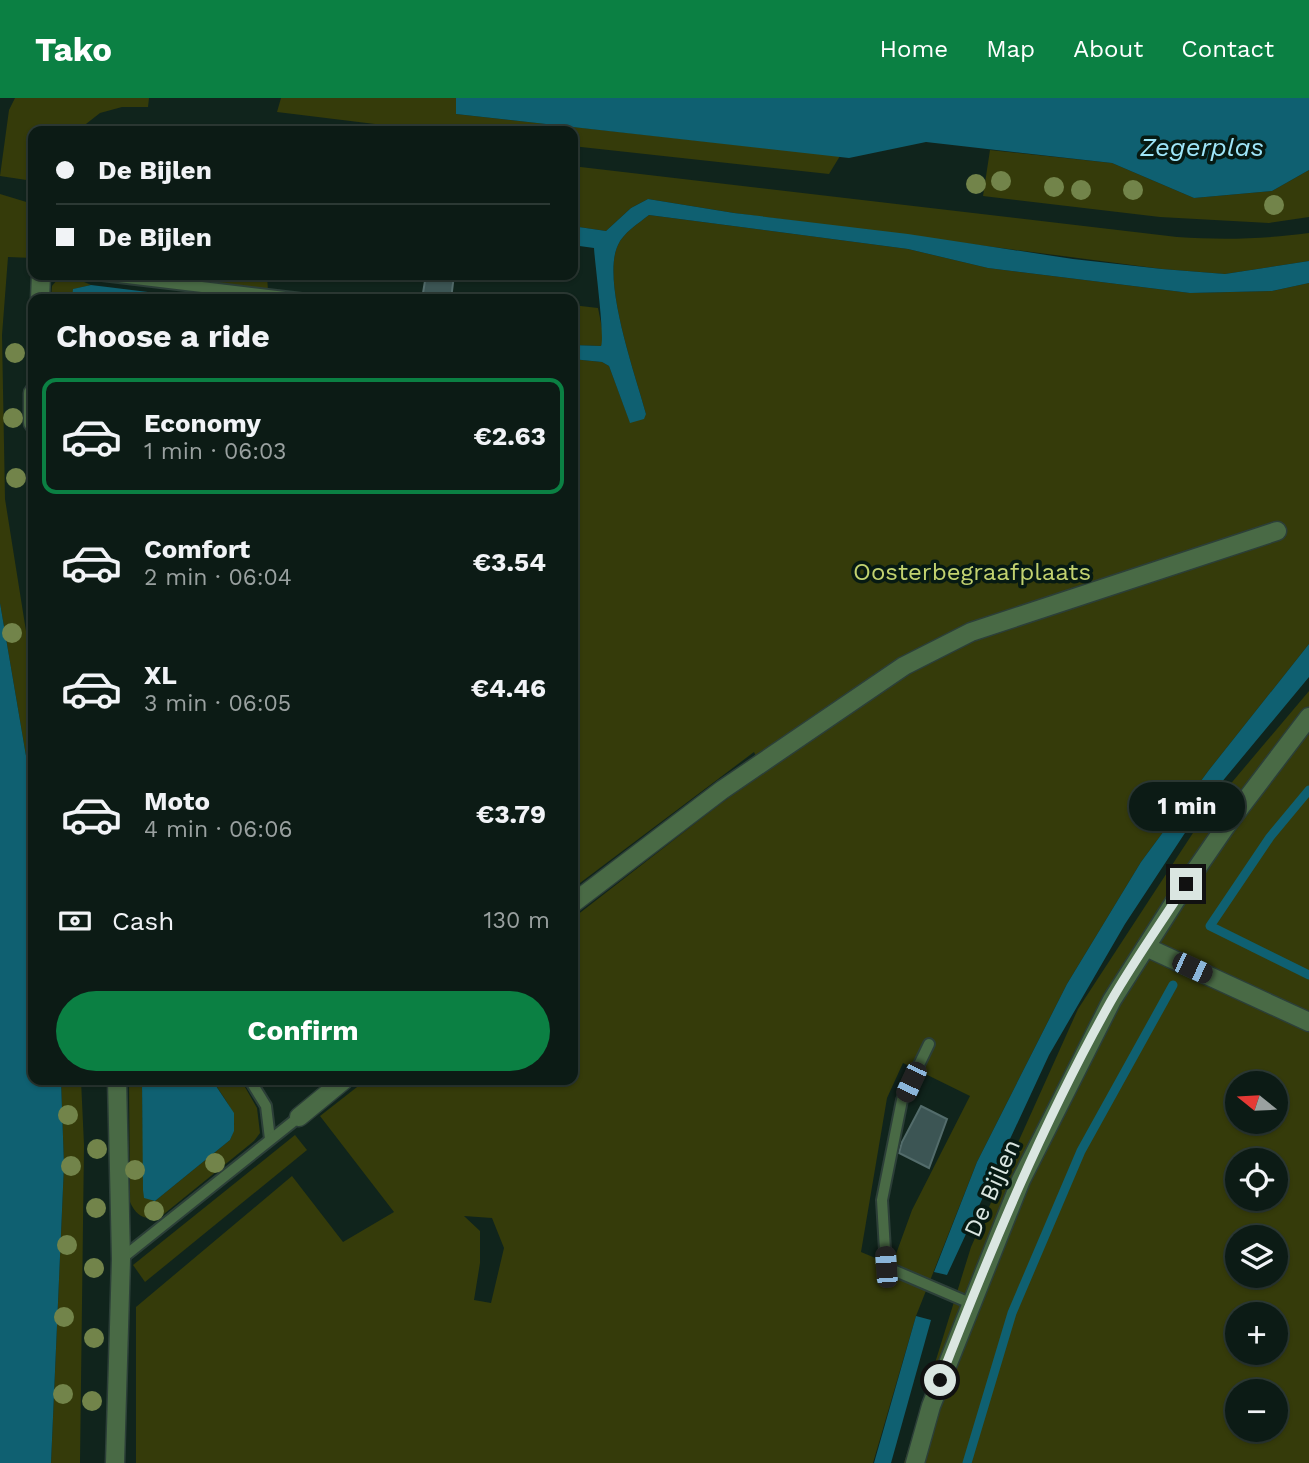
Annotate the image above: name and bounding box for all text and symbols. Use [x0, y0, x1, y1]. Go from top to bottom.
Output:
text: Tako [35, 30, 112, 69]
text: Home [880, 35, 948, 63]
text: Map [986, 35, 1035, 63]
text: About [1073, 35, 1143, 63]
text: Contact [1181, 35, 1274, 63]
water label: Zegerplas [1139, 132, 1264, 162]
text: De Bijlen [98, 155, 212, 185]
text: De Bijlen [98, 222, 212, 252]
text: Choose a ride [56, 317, 270, 355]
icon: car [60, 405, 123, 468]
text: Economy [144, 408, 261, 438]
text: €2.63 [473, 421, 546, 451]
text: 1 min · 06:03 [144, 438, 286, 465]
icon: car [60, 531, 123, 594]
text: Comfort [144, 534, 250, 564]
text: €3.54 [473, 547, 546, 577]
park label: Oosterbegraafplaats [853, 558, 1091, 586]
text: 2 min · 06:04 [144, 564, 292, 591]
icon: car [60, 657, 123, 720]
text: XL [144, 660, 177, 690]
text: €4.46 [471, 673, 546, 703]
text: 3 min · 06:05 [144, 690, 291, 717]
callout: 1 min [1128, 782, 1244, 832]
icon: car [60, 783, 123, 846]
text: Moto [144, 786, 210, 816]
text: 1 min [1157, 793, 1217, 820]
text: €3.79 [476, 799, 546, 829]
text: 4 min · 06:06 [144, 816, 292, 843]
route end [1170, 868, 1202, 900]
icon: cash [56, 902, 94, 940]
text: Cash [112, 906, 174, 936]
text: 130 m [484, 907, 550, 934]
car [1169, 950, 1216, 986]
button: Confirm [56, 991, 550, 1071]
car [893, 1059, 930, 1105]
north arrow [1225, 1071, 1288, 1134]
map controls [1225, 1071, 1288, 1442]
street label: De Bijlen [958, 1135, 1026, 1241]
button: locate [1225, 1148, 1288, 1211]
button: layers [1225, 1225, 1288, 1288]
car [875, 1245, 898, 1289]
button: + [1225, 1302, 1288, 1365]
route start [924, 1364, 956, 1396]
button: − [1225, 1379, 1288, 1442]

